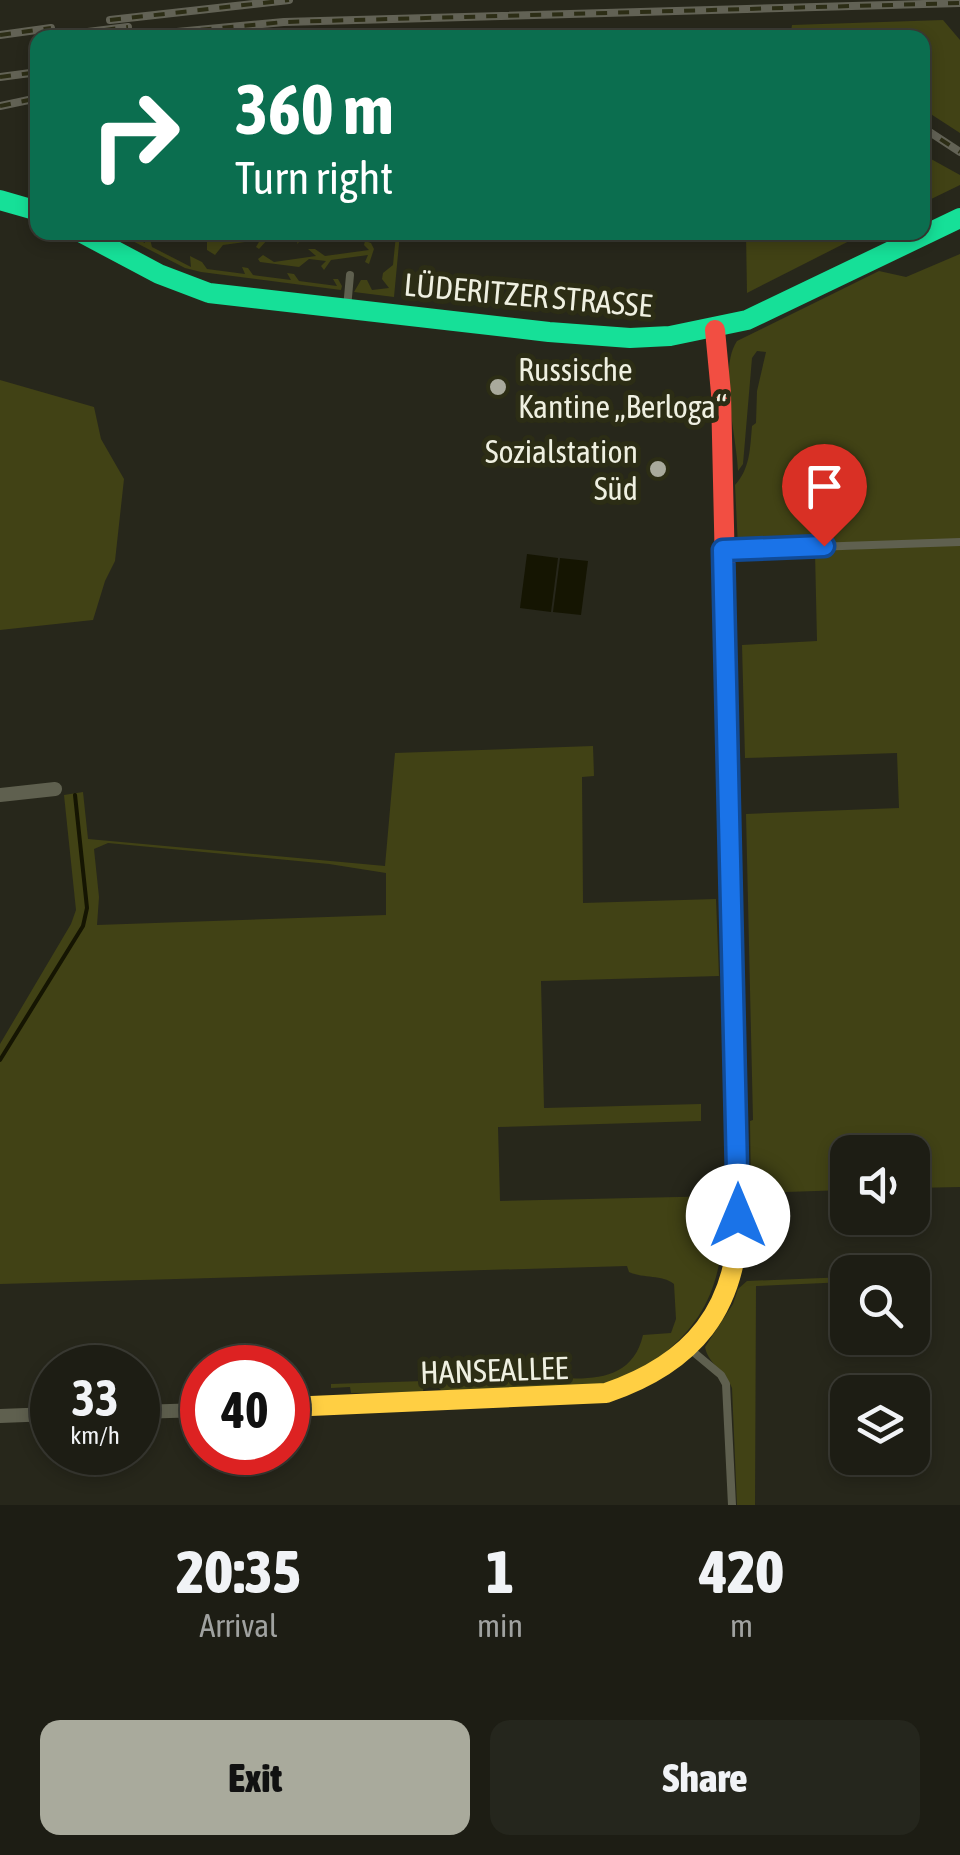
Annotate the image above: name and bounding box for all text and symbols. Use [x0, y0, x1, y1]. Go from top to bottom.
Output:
text: 360 m [235, 69, 394, 149]
icon: right [70, 70, 200, 200]
text: Turn right [235, 152, 393, 204]
street label: LÜDERITZER STRASSE [402, 266, 654, 324]
place label: Russische Kantine „Berloga“ [518, 351, 727, 425]
marker: Russische Kantine „Berloga“ [487, 376, 509, 398]
place label: Sozialstation Süd [485, 433, 638, 507]
pin [782, 444, 867, 547]
marker: Sozialstation Süd [647, 458, 669, 480]
icon: arrive [797, 459, 852, 514]
map controls [830, 1135, 930, 1475]
button: sound [830, 1135, 930, 1235]
position arrow [686, 1164, 790, 1268]
button: search [830, 1255, 930, 1355]
speed limit sign: 40 [180, 1345, 310, 1475]
street label: HANSEALLEE [419, 1349, 569, 1391]
text: 33 [71, 1369, 118, 1427]
button: layers [830, 1375, 930, 1475]
text: km/h [70, 1421, 120, 1449]
text: 20:35 [176, 1537, 301, 1606]
text: 1 [486, 1537, 514, 1606]
text: 420 [699, 1537, 784, 1606]
text: Arrival [199, 1607, 278, 1644]
text: min [477, 1607, 523, 1644]
text: m [730, 1607, 753, 1644]
button: Exit [40, 1720, 470, 1835]
button: Share [490, 1720, 920, 1835]

